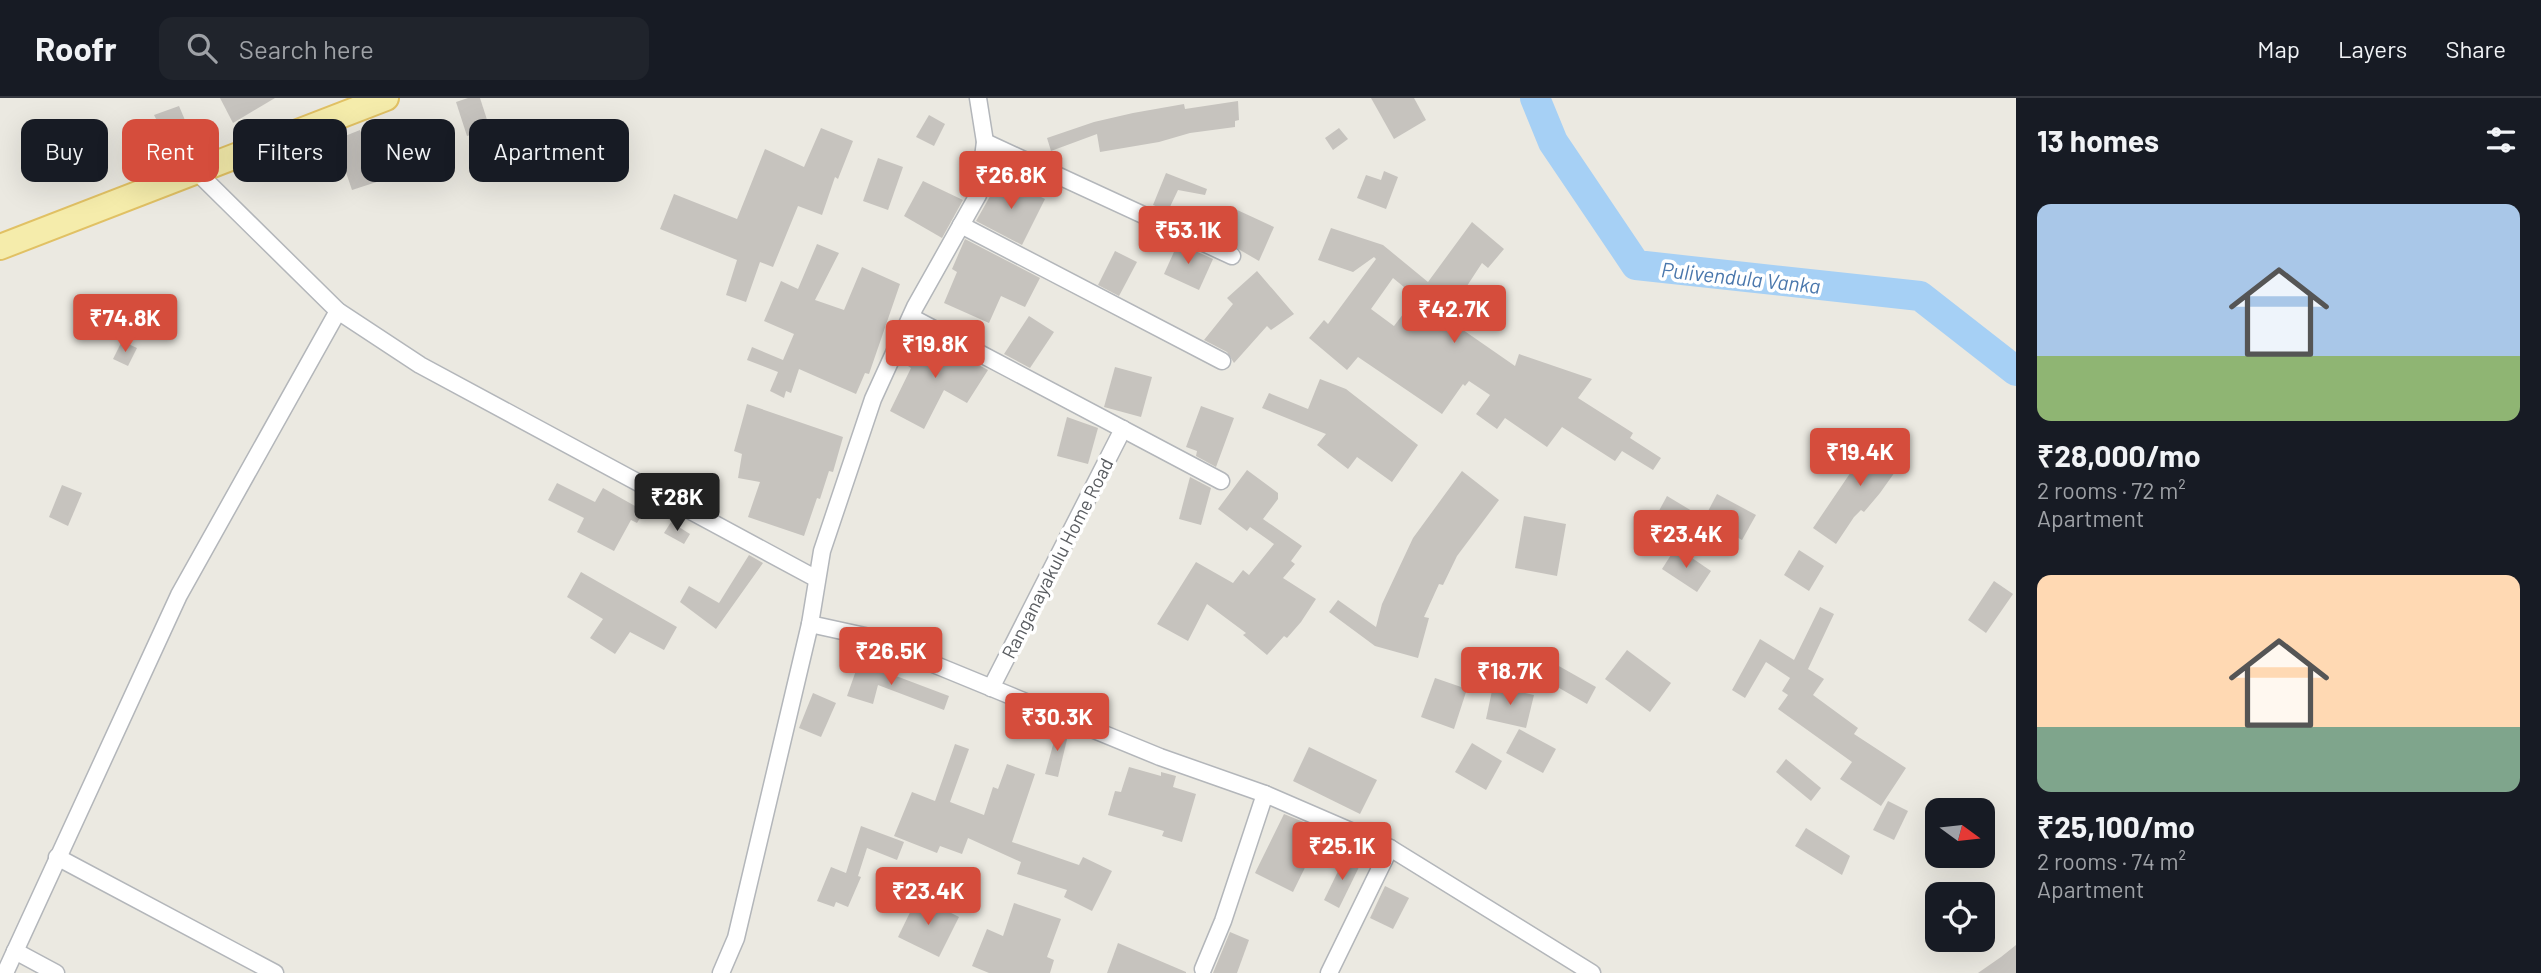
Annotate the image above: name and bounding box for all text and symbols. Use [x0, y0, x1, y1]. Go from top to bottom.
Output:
search box [159, 17, 649, 80]
text: Roofr [35, 28, 117, 68]
icon: search [183, 29, 221, 67]
text: Search here [239, 33, 374, 64]
text: Map [2257, 34, 2300, 63]
text: Layers [2338, 34, 2407, 63]
text: Share [2445, 34, 2506, 63]
chip: Buy [21, 119, 108, 182]
chip: Rent [122, 119, 219, 182]
chip: Filters [233, 119, 347, 182]
chip: New [361, 119, 455, 182]
chip: Apartment [469, 119, 629, 182]
icon: filters [2482, 121, 2520, 159]
text: 13 homes [2037, 122, 2159, 158]
pin: ₹26.8K [954, 152, 1068, 211]
text: ₹26.8K [975, 160, 1047, 188]
pin: ₹53.1K [1131, 206, 1245, 266]
text: ₹53.1K [1155, 215, 1221, 243]
icon: home [2216, 249, 2342, 375]
water label: Pulivendula Vanka [1660, 256, 1822, 298]
pin: ₹42.7K [1397, 286, 1511, 345]
pin: ₹74.8K [68, 294, 182, 354]
text: ₹42.7K [1418, 294, 1490, 322]
text: ₹74.8K [89, 303, 161, 331]
pin: ₹19.8K [878, 320, 992, 380]
text: ₹19.8K [902, 329, 968, 357]
pin: ₹19.4K [1803, 428, 1917, 488]
text: ₹19.4K [1826, 437, 1894, 465]
text: ₹28,000/mo [2037, 437, 2201, 473]
street label: Ranganayakulu Home Road [996, 454, 1118, 662]
pin: ₹28K [636, 474, 718, 533]
text: 2 rooms · 72 m² [2037, 476, 2186, 504]
text: ₹28K [651, 482, 703, 510]
text: Apartment [2037, 504, 2144, 532]
pin: ₹23.4K [1629, 510, 1743, 570]
text: ₹23.4K [1650, 519, 1722, 547]
icon: home [2216, 620, 2342, 746]
pin: ₹26.5K [834, 628, 948, 687]
text: ₹26.5K [855, 636, 927, 664]
pin: ₹18.7K [1453, 648, 1567, 707]
text: ₹18.7K [1477, 656, 1543, 684]
pin: ₹30.3K [1000, 694, 1114, 753]
text: ₹30.3K [1021, 702, 1093, 730]
north arrow [1925, 798, 1995, 868]
map controls [1925, 798, 1995, 952]
text: ₹25,100/mo [2037, 808, 2195, 844]
pin: ₹25.1K [1285, 822, 1399, 882]
text: ₹25.1K [1308, 831, 1376, 859]
text: 2 rooms · 74 m² [2037, 847, 2186, 875]
pin: ₹23.4K [871, 868, 985, 927]
text: Apartment [2037, 875, 2144, 903]
text: ₹23.4K [892, 876, 964, 904]
button: locate [1925, 882, 1995, 952]

